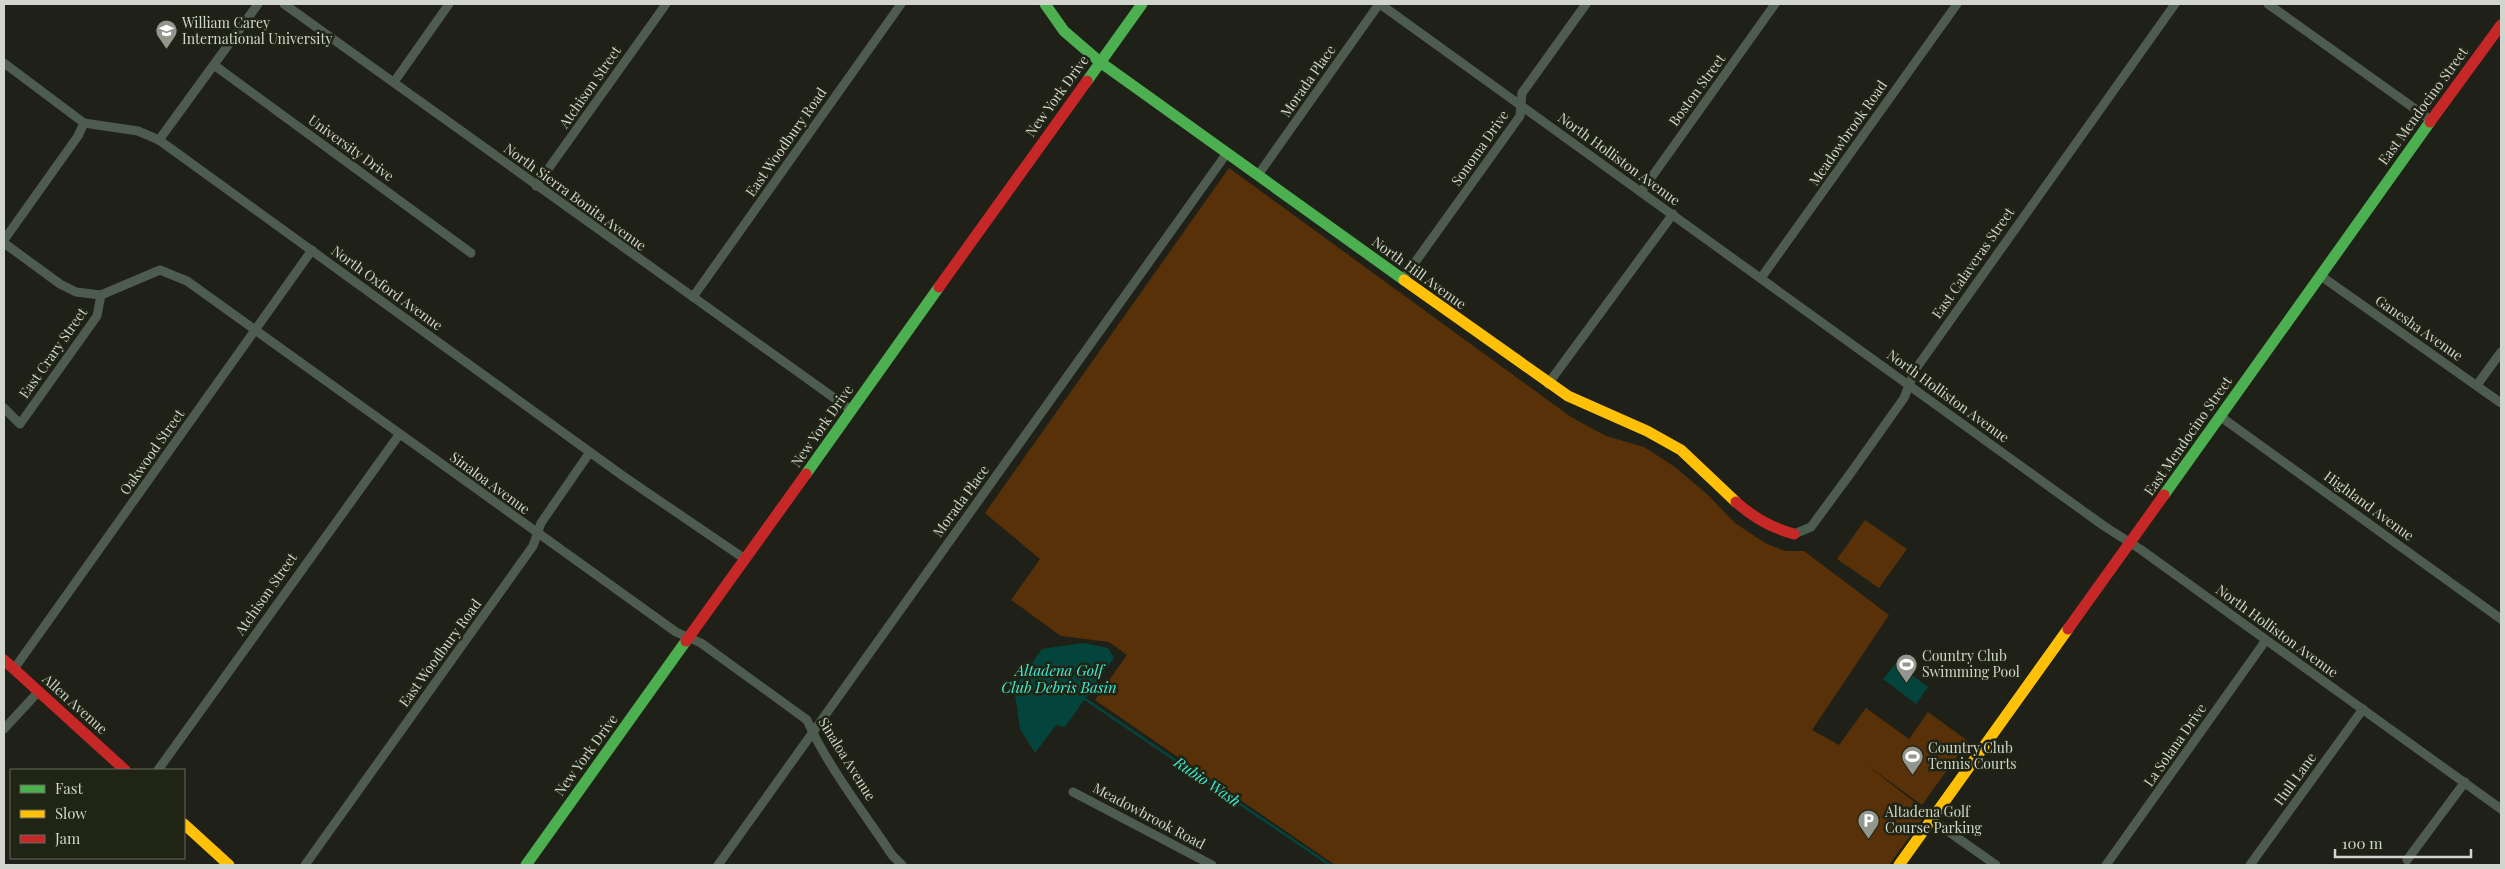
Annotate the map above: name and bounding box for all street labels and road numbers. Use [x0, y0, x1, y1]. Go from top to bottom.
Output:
street label: Atchison Street [554, 41, 626, 132]
street label: Morada Place [1276, 41, 1340, 121]
street label: East Mendocino Street [2373, 42, 2472, 168]
street label: Boston Street [1664, 49, 1730, 130]
street label: New York Drive [1021, 51, 1093, 140]
street label: Meadowbrook Road [1804, 76, 1891, 189]
street label: East Woodbury Road [741, 83, 830, 200]
street label: Sonoma Drive [1446, 106, 1513, 189]
street label: North Holliston Avenue [1554, 108, 1684, 209]
street label: University Drive [305, 110, 398, 185]
street label: North Sierra Bonita Avenue [500, 138, 650, 255]
street label: East Calaveras Street [1927, 202, 2019, 322]
street label: North Hill Avenue [1368, 232, 1470, 313]
street label: North Oxford Avenue [328, 241, 447, 334]
street label: Ganesha Avenue [2372, 290, 2467, 365]
street label: East Crary Street [14, 303, 92, 402]
street label: North Holliston Avenue [1883, 345, 2013, 446]
street label: East Mendocino Street [2139, 372, 2236, 499]
street label: New York Drive [786, 381, 857, 471]
street label: Oakwood Street [115, 404, 189, 498]
street label: Sinaloa Avenue [446, 447, 534, 518]
street label: Morada Place [928, 461, 993, 540]
street label: Highland Avenue [2320, 466, 2418, 545]
street label: Atchison Street [230, 548, 302, 639]
street label: North Holliston Avenue [2212, 580, 2342, 681]
street label: East Woodbury Road [394, 595, 485, 710]
street label: Allen Avenue [38, 669, 112, 738]
street label: La Solana Drive [2139, 699, 2210, 790]
street label: New York Drive [550, 710, 622, 799]
street label: Sinaloa Avenue [814, 714, 881, 804]
street label: Hull Lane [2269, 749, 2320, 809]
street label: Meadowbrook Road [1090, 778, 1209, 853]

